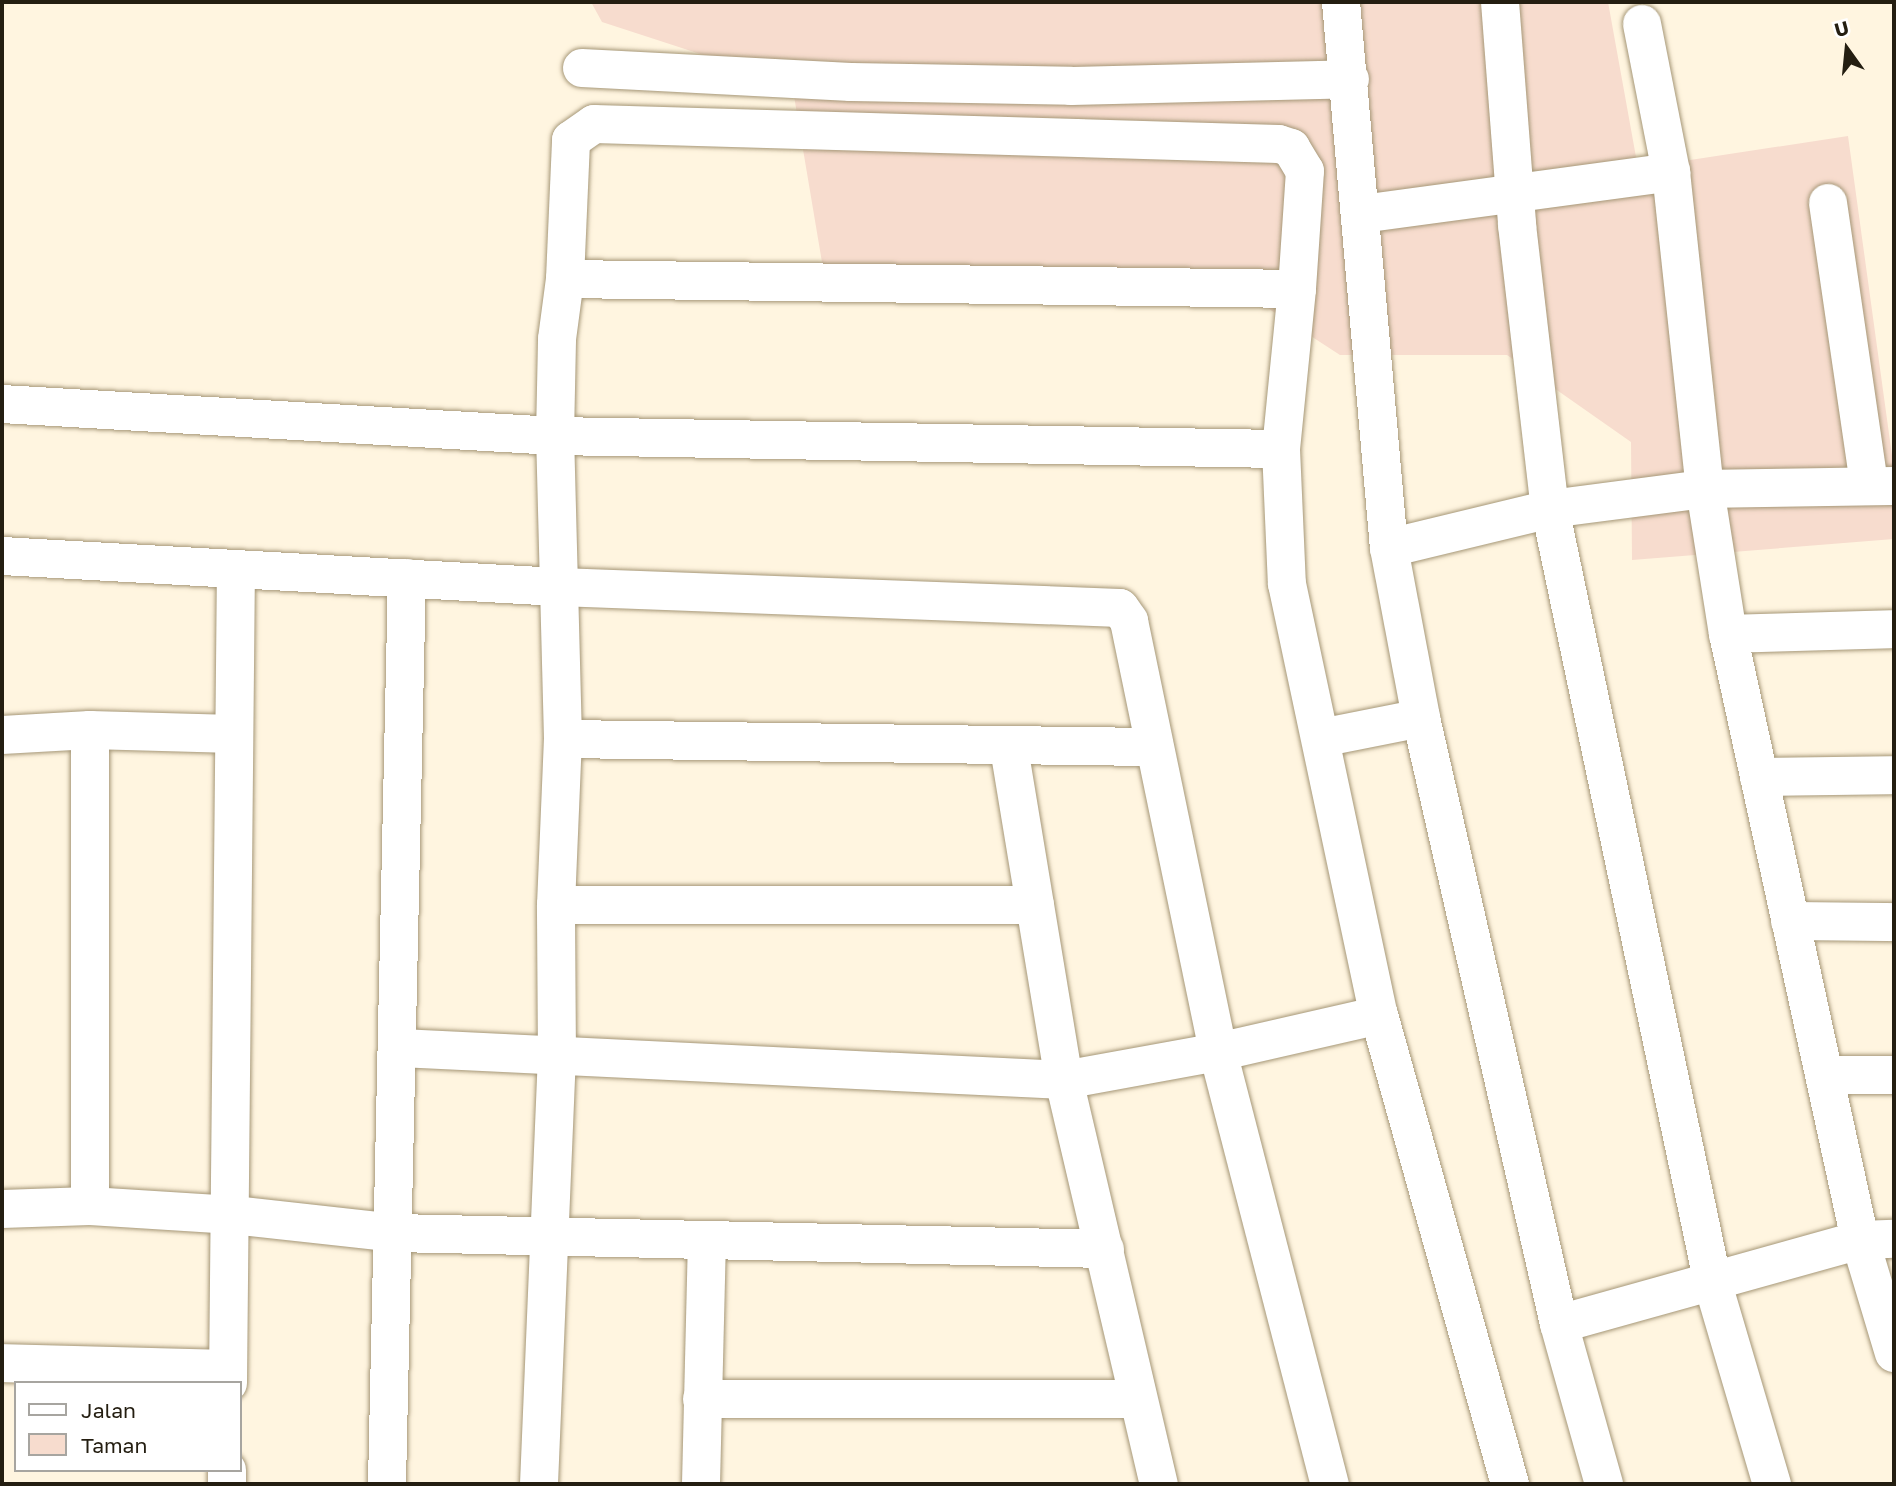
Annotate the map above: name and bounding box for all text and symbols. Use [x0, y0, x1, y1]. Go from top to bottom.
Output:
north arrow [1812, 14, 1882, 84]
text: U [1832, 15, 1851, 41]
legend [14, 1381, 242, 1472]
text: Jalan [81, 1397, 136, 1423]
text: Taman [81, 1432, 147, 1458]

